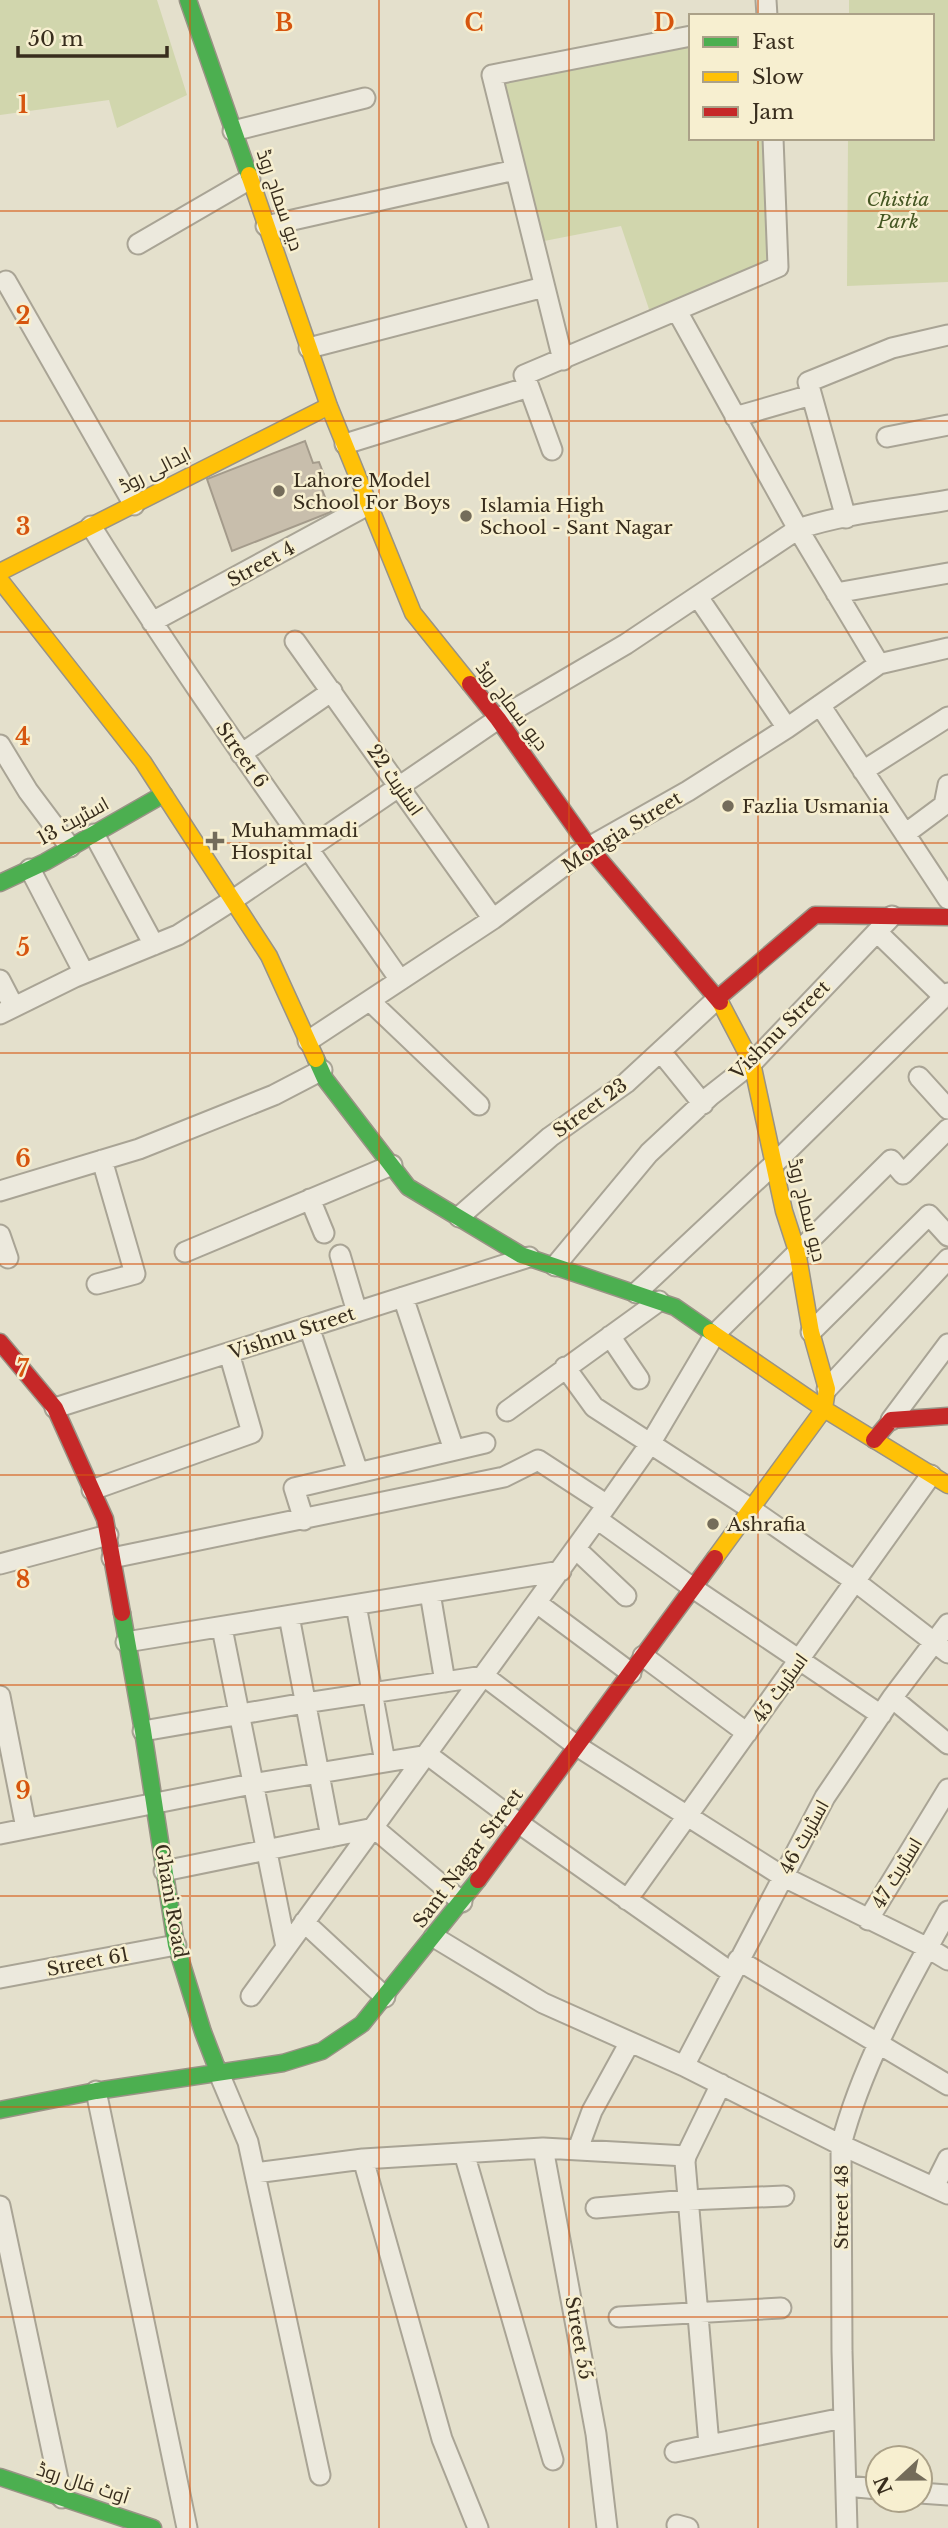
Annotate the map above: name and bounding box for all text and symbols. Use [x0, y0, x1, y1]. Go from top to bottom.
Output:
text: B [275, 9, 293, 37]
text: C [465, 9, 483, 37]
text: D [653, 9, 675, 37]
scale bar [18, 14, 166, 58]
legend [689, 14, 934, 140]
text: 50 m [28, 26, 84, 52]
text: Fast [752, 29, 794, 55]
text: Slow [752, 64, 804, 90]
text: 1 [18, 91, 28, 119]
text: Jam [749, 99, 794, 125]
street label: دیو سماج روڈ [250, 146, 308, 254]
park label: Chistia Park [867, 188, 930, 233]
text: 2 [16, 302, 30, 330]
street label: ابدالی روڈ [115, 442, 195, 498]
place label: Lahore Model School For Boys [293, 469, 451, 514]
marker: Lahore Model School For Boys [271, 483, 287, 499]
place label: Islamia High School - Sant Nagar [480, 494, 673, 539]
marker: Islamia High School - Sant Nagar [458, 508, 474, 524]
text: 3 [16, 513, 30, 541]
street label: Street 4 [223, 536, 299, 592]
street label: دیو سماج روڈ [469, 657, 553, 756]
street label: Street 6 [211, 718, 273, 792]
text: 4 [15, 723, 31, 751]
street label: اسٹریٹ 22 [362, 740, 428, 820]
street label: Mongia Street [558, 786, 687, 878]
street label: اسٹریٹ 13 [33, 792, 113, 850]
place label: Fazlia Usmania [742, 795, 889, 818]
marker: Fazlia Usmania [720, 798, 736, 814]
place label: Muhammadi Hospital [231, 819, 359, 864]
marker: Muhammadi Hospital [205, 831, 225, 851]
text: 5 [16, 934, 30, 962]
street label: Vishnu Street [725, 975, 835, 1085]
street label: Street 23 [548, 1073, 632, 1143]
text: 6 [15, 1145, 31, 1173]
street label: دیو سماج روڈ [781, 1156, 831, 1265]
street label: Vishnu Street [225, 1302, 359, 1365]
text: 7 [17, 1355, 30, 1383]
place label: Ashrafia [726, 1513, 806, 1536]
marker: Ashrafia [705, 1516, 721, 1532]
text: 8 [16, 1566, 30, 1594]
street label: اسٹریٹ 45 [747, 1649, 813, 1727]
text: 9 [15, 1777, 31, 1805]
street label: Sant Nagar Street [408, 1783, 528, 1932]
street label: اسٹریٹ 46 [774, 1796, 834, 1878]
street label: اسٹریٹ 47 [867, 1833, 927, 1913]
street label: Ghani Road [150, 1842, 192, 1960]
street label: Street 61 [45, 1943, 131, 1981]
street label: Street 48 [830, 2164, 853, 2250]
street label: Street 55 [560, 2295, 598, 2381]
north arrow [864, 2444, 934, 2514]
street label: آوٹ فال روڈ [34, 2457, 132, 2509]
text: N [870, 2472, 898, 2498]

